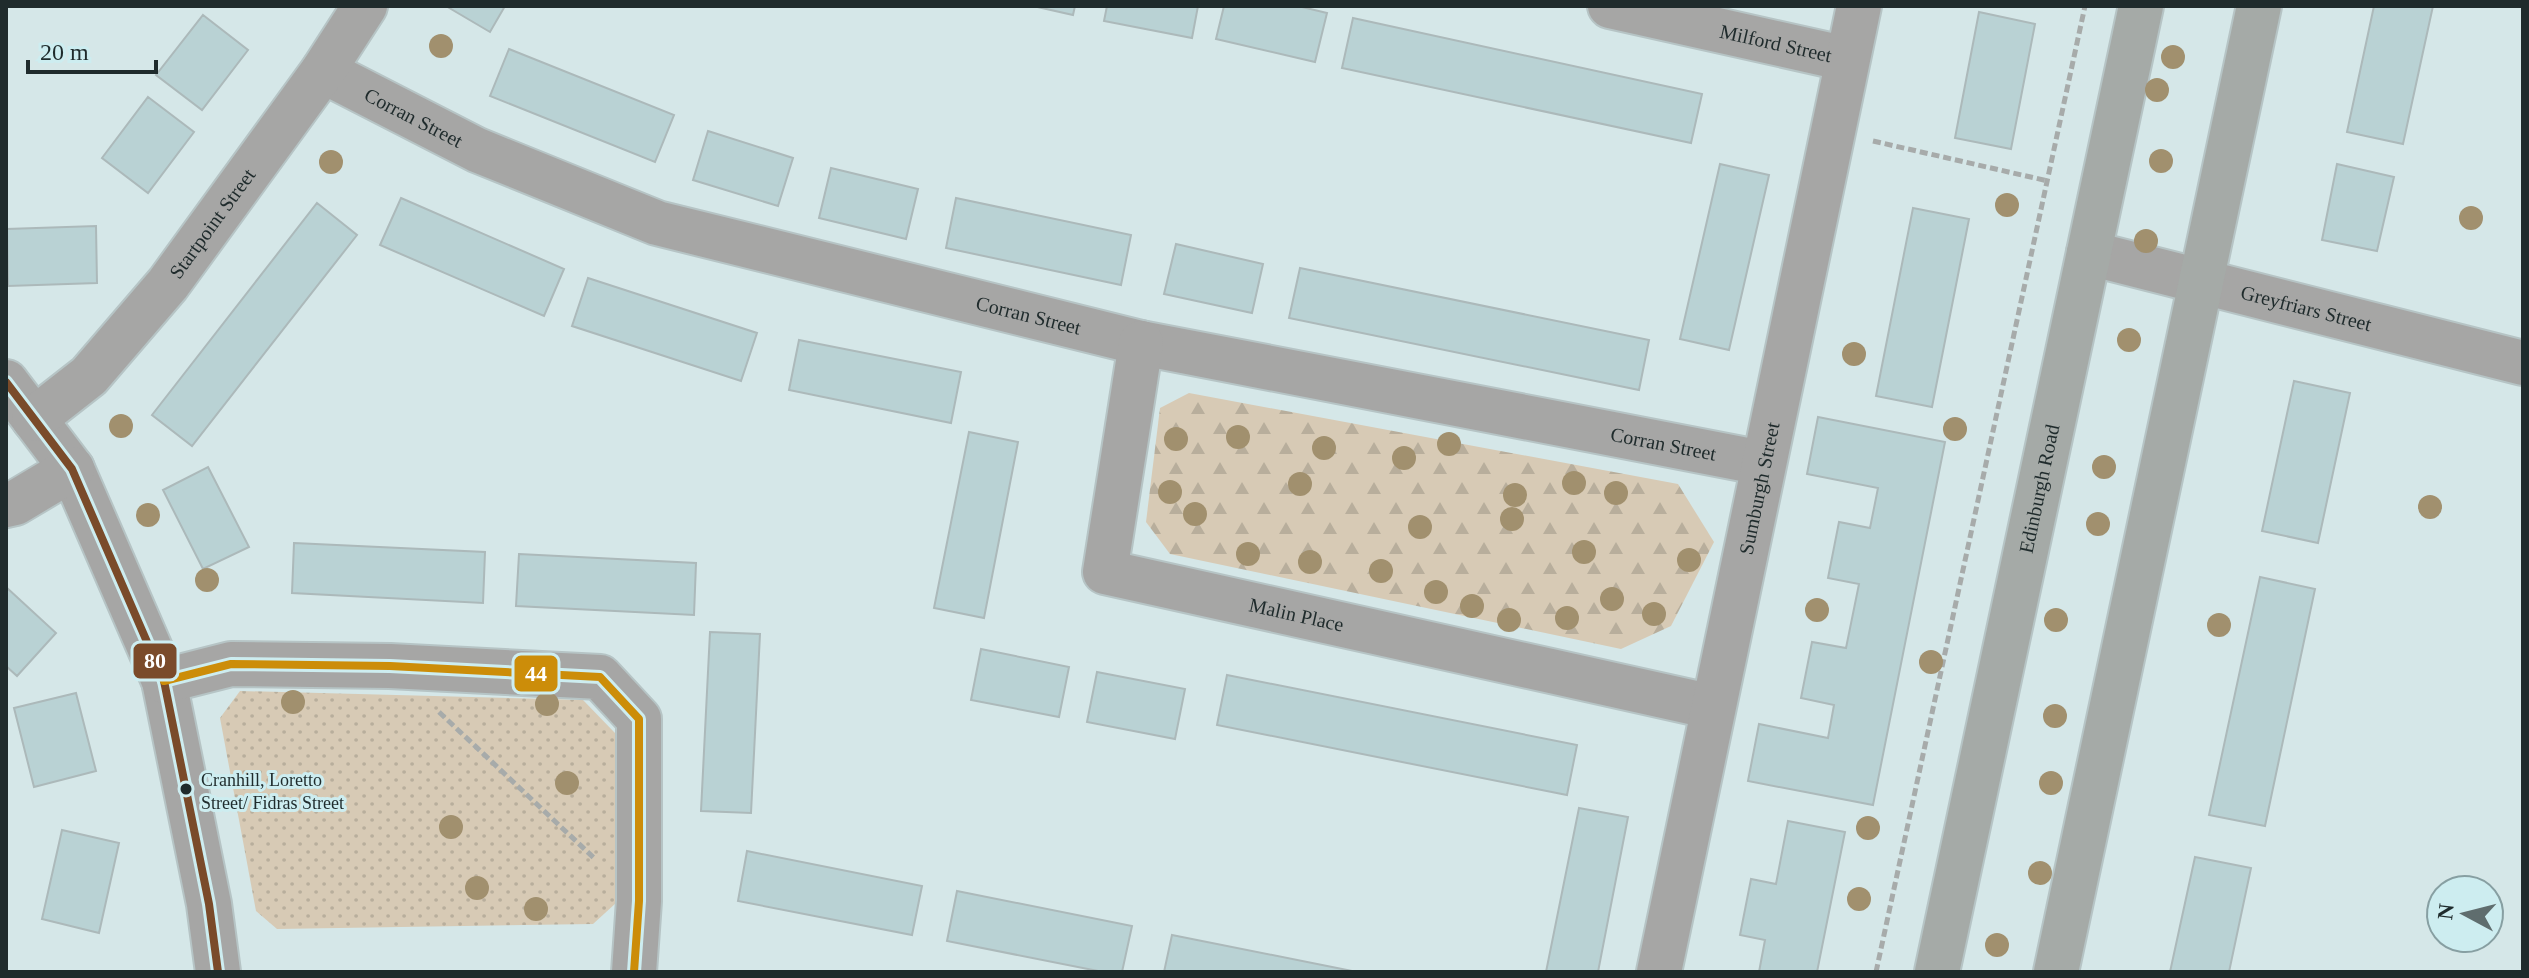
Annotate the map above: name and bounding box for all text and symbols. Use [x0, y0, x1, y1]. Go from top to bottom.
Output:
street label: Milford Street [1718, 20, 1834, 66]
scale bar [28, 24, 156, 74]
text: 20 m [40, 39, 89, 65]
street label: Corran Street [361, 83, 467, 152]
street label: Startpoint Street [165, 164, 260, 283]
street label: Greyfriars Street [2238, 281, 2374, 335]
street label: Corran Street [974, 292, 1084, 339]
street label: Sumburgh Street [1735, 420, 1784, 556]
street label: Edinburgh Road [2015, 422, 2063, 555]
street label: Corran Street [1609, 423, 1719, 465]
street label: Malin Place [1247, 593, 1346, 636]
line badge: 80 [132, 642, 178, 680]
text: 80 [144, 648, 166, 673]
line badge: 44 [513, 654, 559, 693]
text: 44 [525, 661, 547, 686]
place label: Cranhill, Loretto Street/ Fidras Street [201, 770, 344, 813]
marker: Cranhill, Loretto Street/ Fidras Street [178, 781, 194, 797]
north arrow [2425, 874, 2505, 954]
text: N [2432, 902, 2459, 921]

